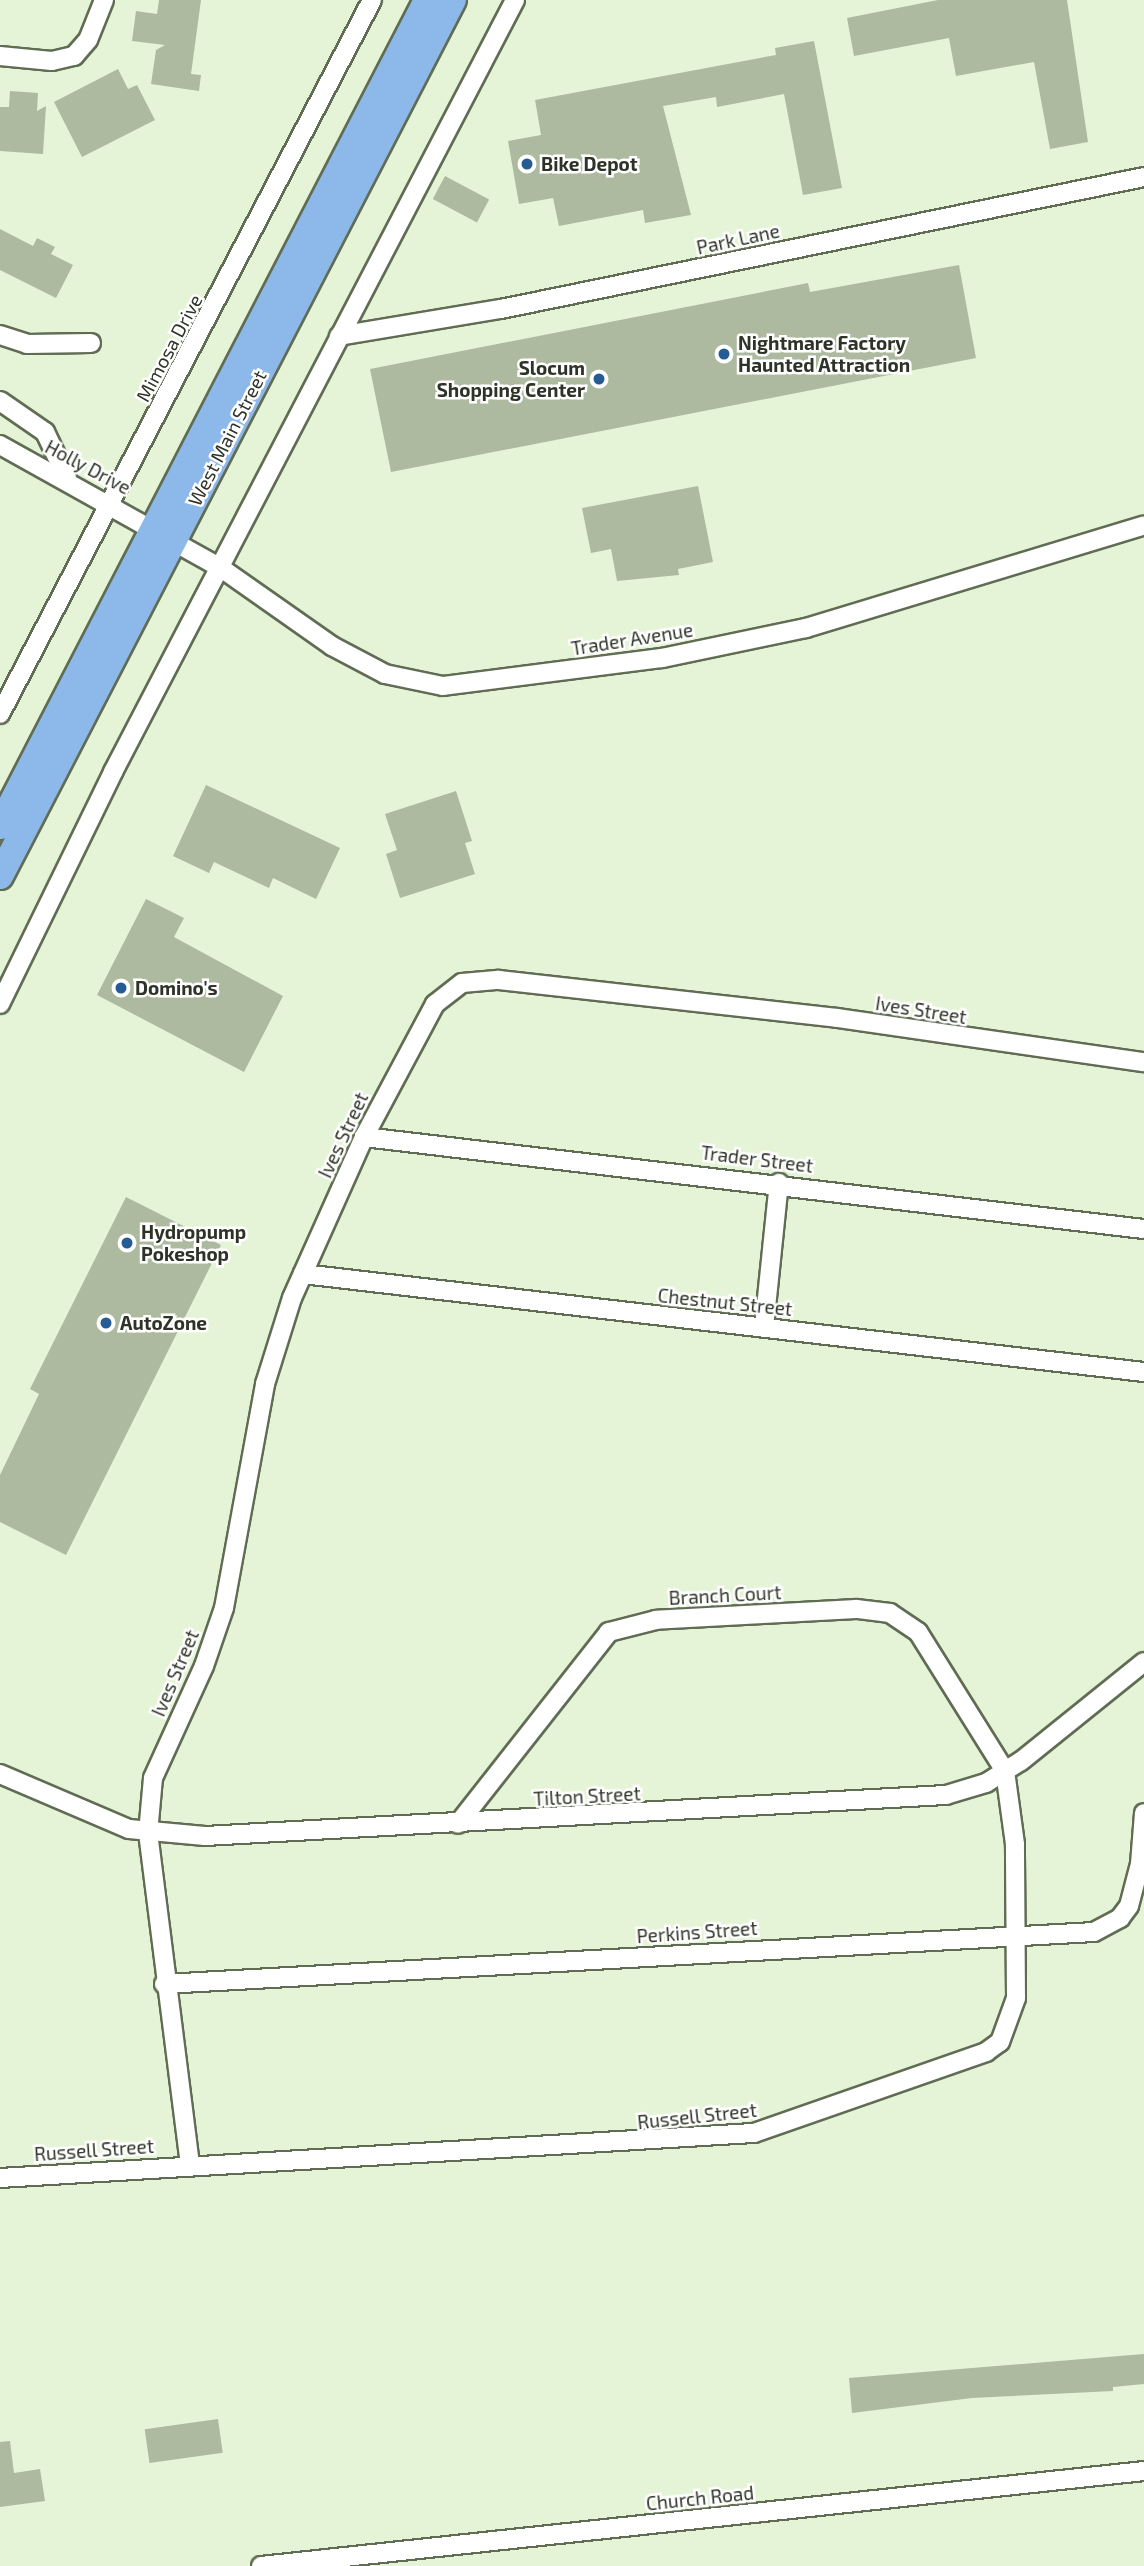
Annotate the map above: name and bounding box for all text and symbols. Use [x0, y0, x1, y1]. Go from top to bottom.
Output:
place label: Bike Depot [541, 153, 638, 175]
marker: Bike Depot [519, 156, 535, 172]
street label: Park Lane [694, 219, 782, 259]
street label: Mimosa Drive [131, 290, 207, 406]
place label: Nightmare Factory Haunted Attraction [738, 332, 911, 376]
marker: Nightmare Factory Haunted Attraction [716, 346, 732, 362]
place label: Slocum Shopping Center [437, 357, 585, 401]
street label: West Main Street [183, 366, 271, 510]
marker: Slocum Shopping Center [591, 371, 607, 387]
street label: Holly Drive [41, 435, 135, 499]
street label: Trader Avenue [569, 618, 695, 660]
place label: Domino's [135, 977, 218, 999]
marker: Domino's [113, 980, 129, 996]
street label: Ives Street [874, 992, 968, 1028]
street label: Ives Street [313, 1089, 373, 1181]
street label: Trader Street [699, 1141, 815, 1177]
place label: Hydropump Pokeshop [141, 1221, 246, 1265]
marker: Hydropump Pokeshop [119, 1235, 135, 1251]
street label: Chestnut Street [657, 1284, 793, 1320]
place label: AutoZone [120, 1312, 207, 1334]
marker: AutoZone [98, 1315, 114, 1331]
street label: Branch Court [668, 1581, 782, 1609]
street label: Ives Street [147, 1626, 203, 1720]
street label: Tilton Street [533, 1782, 641, 1810]
street label: Perkins Street [636, 1916, 758, 1948]
street label: Russell Street [636, 2098, 758, 2134]
street label: Russell Street [33, 2134, 155, 2166]
street label: Church Road [645, 2481, 755, 2515]

